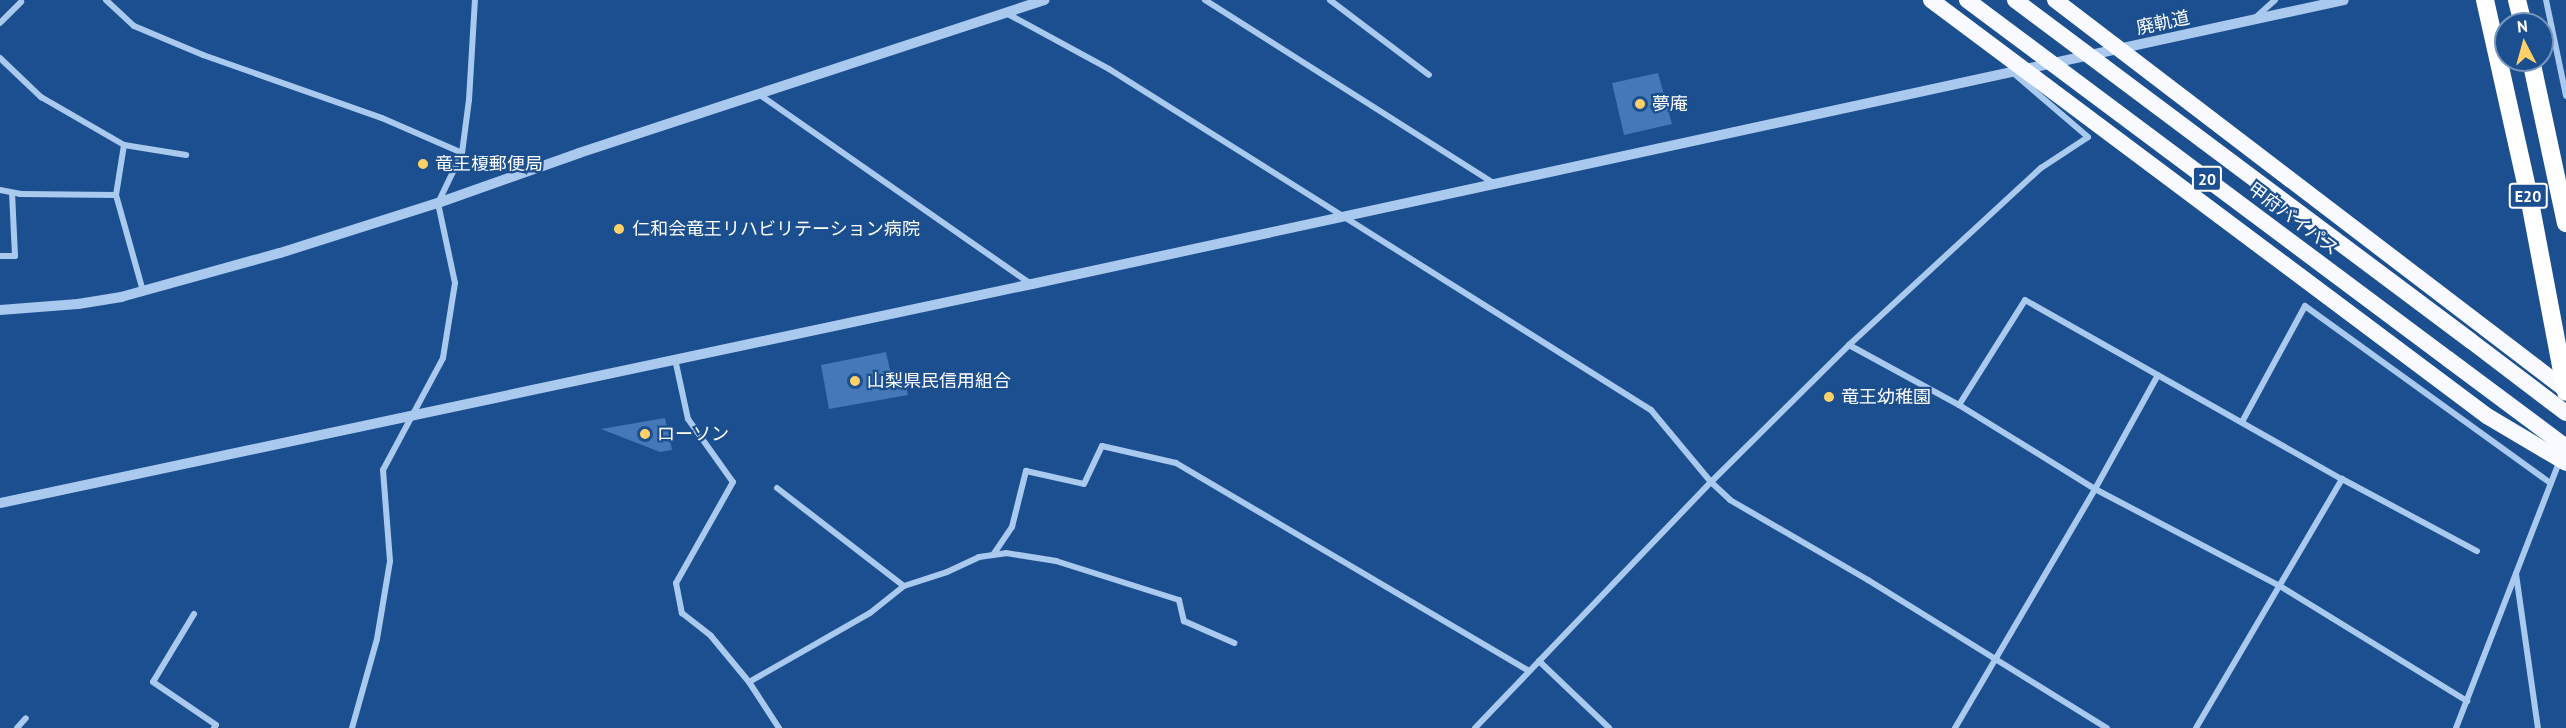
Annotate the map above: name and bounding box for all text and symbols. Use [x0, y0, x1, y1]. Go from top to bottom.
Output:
street label: 廃軌道 [2134, 7, 2192, 39]
north arrow [2494, 12, 2554, 72]
text: N [2516, 16, 2529, 37]
place label: 夢庵 [1652, 93, 1688, 115]
marker: 夢庵 [1633, 97, 1647, 111]
place label: 竜王榎郵便局 [435, 153, 543, 175]
marker: 竜王榎郵便局 [416, 157, 430, 171]
road number: 20 [2190, 166, 2224, 192]
street label: 甲府バイパス [2243, 178, 2343, 260]
road number: E20 [2508, 183, 2548, 209]
place label: 仁和会竜王リハビリテーション病院 [632, 218, 920, 240]
marker: 仁和会竜王リハビリテーション病院 [610, 220, 628, 238]
place label: 山梨県民信用組合 [867, 370, 1011, 392]
marker: 山梨県民信用組合 [848, 374, 862, 388]
place label: 竜王幼稚園 [1841, 386, 1931, 408]
marker: 竜王幼稚園 [1822, 390, 1836, 404]
place label: ローソン [657, 423, 729, 445]
marker: ローソン [638, 427, 652, 441]

